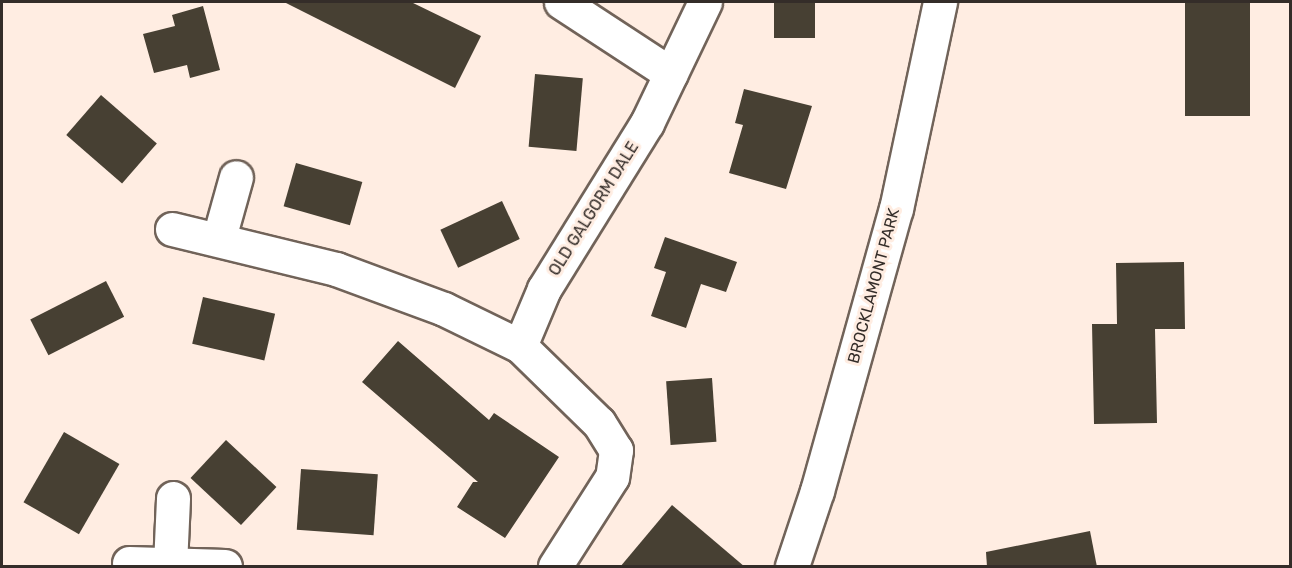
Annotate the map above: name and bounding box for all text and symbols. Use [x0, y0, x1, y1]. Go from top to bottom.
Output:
street label: OLD GALGORM DALE [545, 139, 643, 279]
street label: BROCKLAMONT PARK [844, 206, 904, 366]

